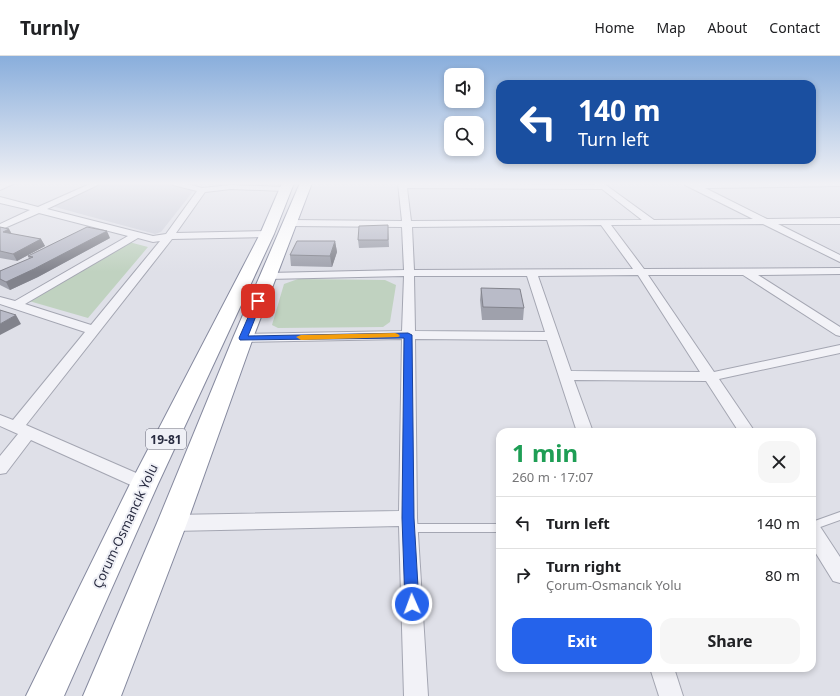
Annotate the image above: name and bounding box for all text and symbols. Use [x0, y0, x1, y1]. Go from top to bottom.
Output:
text: Turnly [20, 15, 80, 41]
text: Home [595, 18, 634, 37]
text: Map [656, 18, 686, 37]
text: About [708, 18, 747, 37]
text: Contact [769, 18, 820, 37]
map controls [444, 68, 484, 156]
button: sound [444, 68, 484, 108]
text: 140 m [578, 91, 661, 129]
icon: left [512, 96, 564, 148]
button: search [444, 116, 484, 156]
text: Turn left [578, 127, 649, 151]
pin [241, 284, 275, 318]
icon: arrive [247, 290, 269, 312]
road number: 19-81 [146, 429, 186, 449]
text: 1 min [512, 436, 578, 469]
button: close [758, 441, 800, 483]
street label: Çorum-Osmancık Yolu [88, 461, 162, 591]
text: 260 m · 17:07 [512, 468, 593, 486]
icon: left [512, 512, 534, 534]
text: Turn left [546, 513, 610, 533]
text: 140 m [756, 513, 800, 533]
text: Turn right [546, 556, 621, 576]
icon: right [512, 564, 534, 586]
text: 80 m [765, 565, 800, 585]
text: Çorum-Osmancık Yolu [546, 576, 682, 594]
position arrow [391, 583, 433, 625]
button: Exit [512, 618, 652, 664]
button: Share [660, 618, 800, 664]

